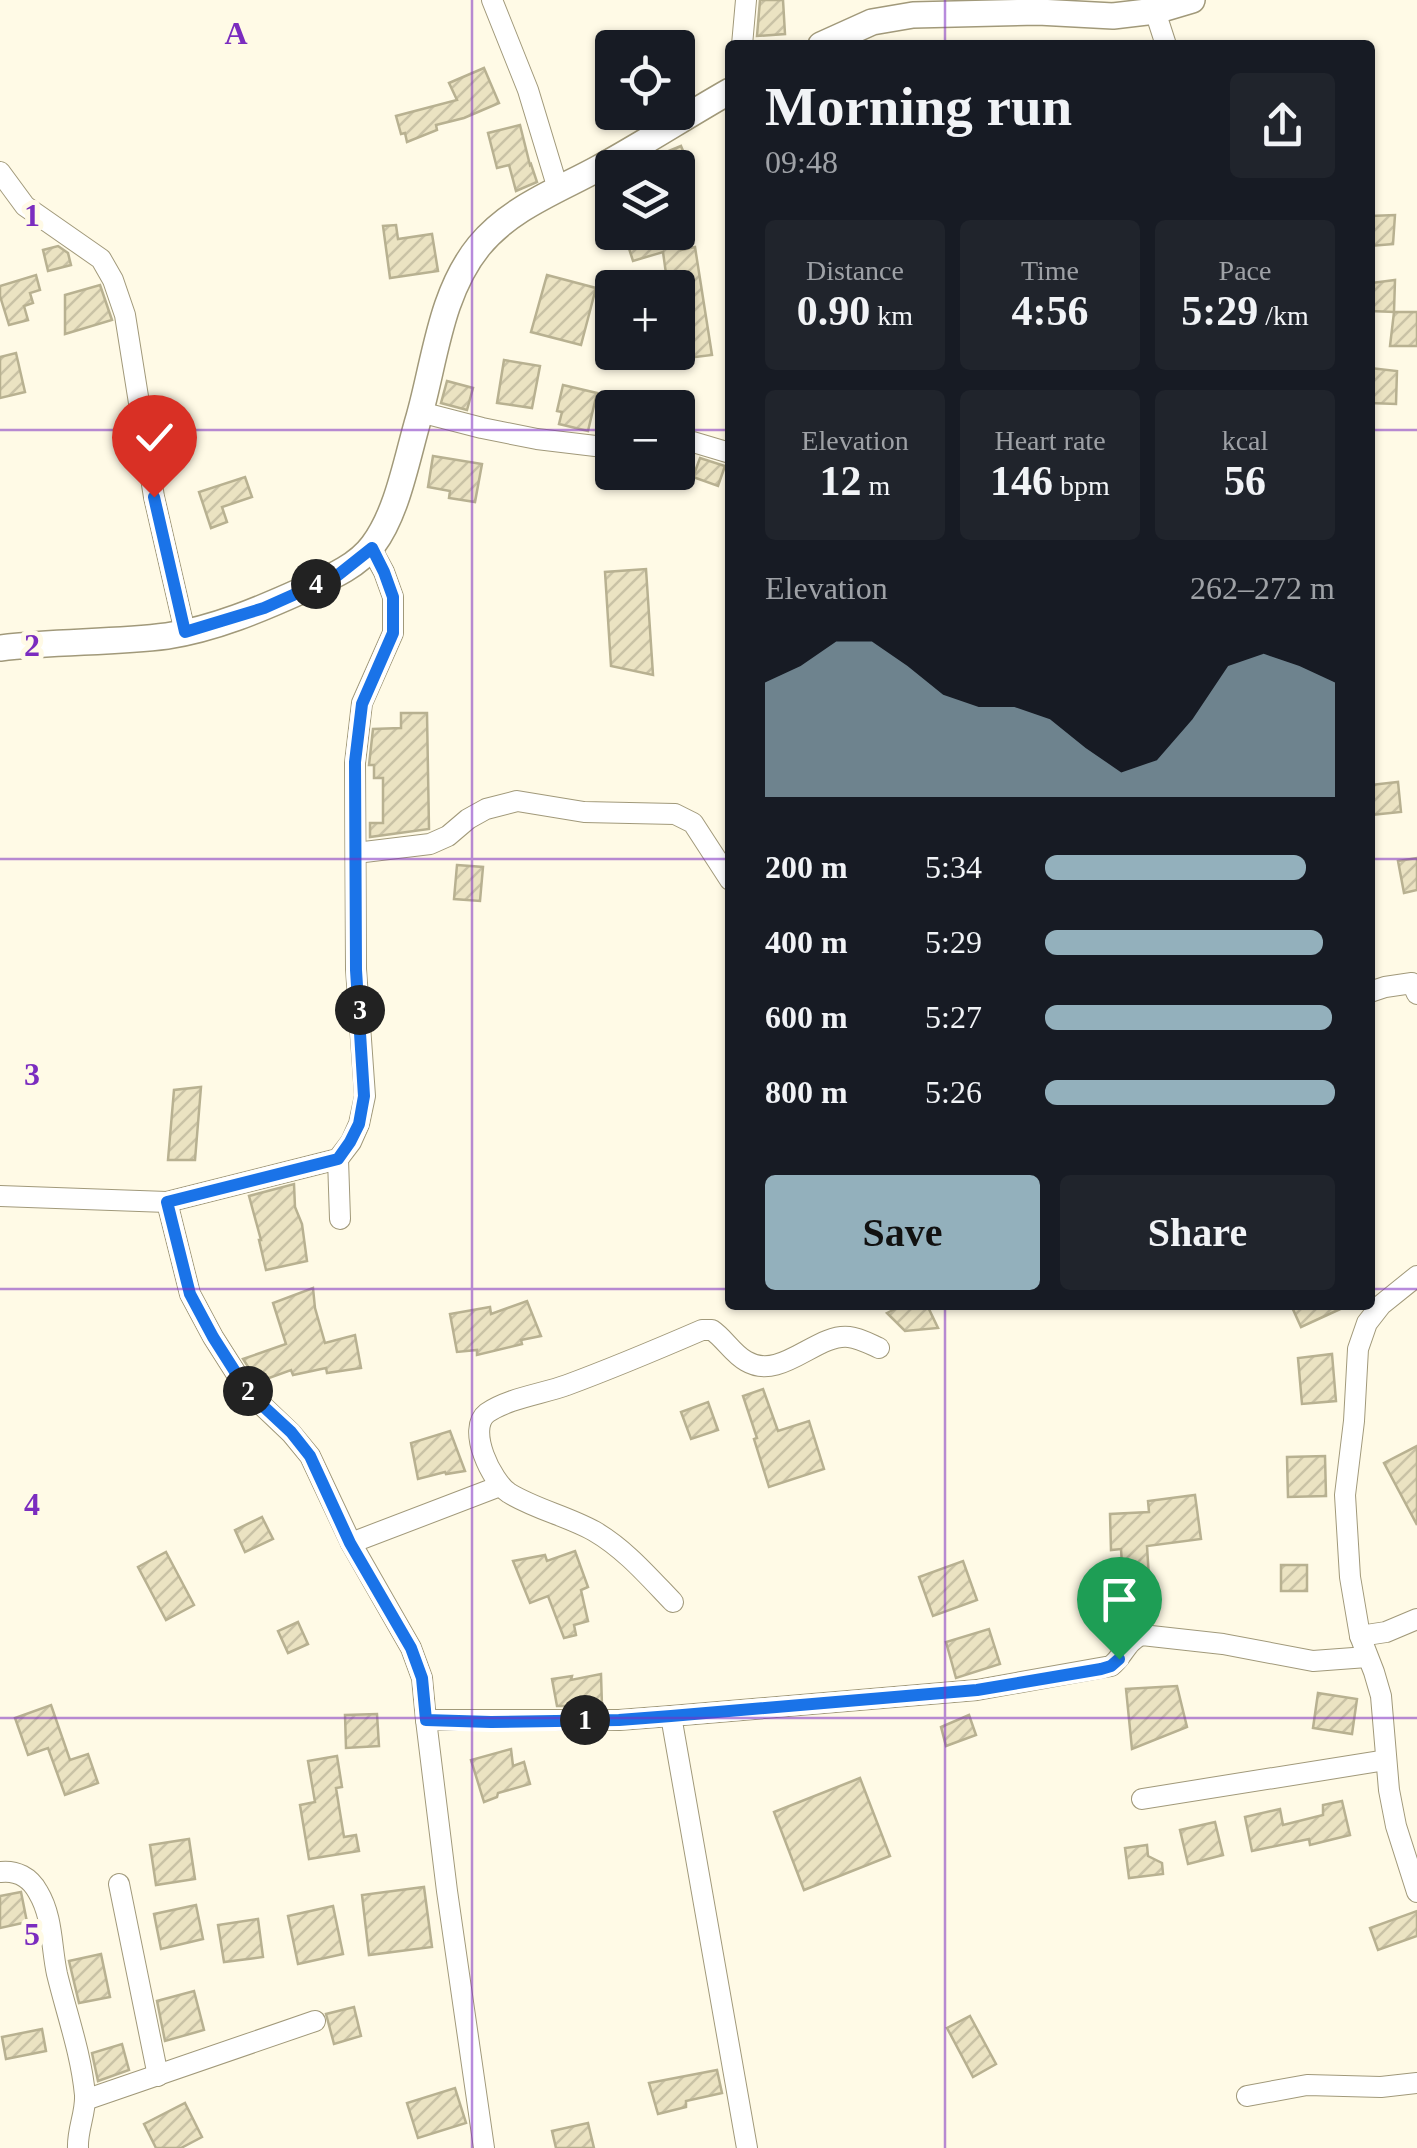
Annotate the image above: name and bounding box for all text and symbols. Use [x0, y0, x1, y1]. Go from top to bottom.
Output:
text: A [224, 15, 248, 51]
map controls [595, 30, 695, 490]
button: locate [595, 30, 695, 130]
button: share [1230, 73, 1335, 178]
text: Morning run [765, 76, 1072, 137]
text: 09:48 [765, 144, 838, 180]
button: layers [595, 150, 695, 250]
text: 1 [24, 197, 40, 233]
text: Distance [806, 255, 904, 286]
text: Time [1021, 255, 1079, 286]
text: Pace [1219, 255, 1271, 286]
button: + [595, 270, 695, 370]
text: 0.90 [797, 288, 870, 334]
text: 4:56 [1012, 288, 1089, 334]
text: 5:29 [1181, 288, 1258, 334]
text: km [870, 300, 913, 331]
text: /km [1258, 300, 1309, 331]
button: − [595, 390, 695, 490]
pin [112, 395, 197, 498]
icon: check [127, 410, 182, 465]
text: Elevation [801, 425, 909, 456]
text: Heart rate [994, 425, 1106, 456]
text: kcal [1222, 425, 1268, 456]
text: 12 [820, 458, 862, 504]
text: 146 [990, 458, 1053, 504]
text: 56 [1224, 458, 1266, 504]
text: m [862, 470, 890, 501]
text: bpm [1053, 470, 1110, 501]
pin: 4 [291, 559, 341, 609]
text: 4 [309, 568, 323, 599]
text: Elevation [765, 570, 888, 606]
text: 262–272 m [1190, 570, 1335, 606]
text: 2 [24, 627, 40, 663]
text: 200 m [765, 849, 848, 885]
text: 5:34 [925, 849, 982, 885]
text: 400 m [765, 924, 848, 960]
text: 5:29 [925, 924, 982, 960]
pin: 3 [335, 985, 385, 1035]
text: 3 [353, 994, 367, 1025]
text: 600 m [765, 999, 848, 1035]
text: 5:27 [925, 999, 982, 1035]
text: 3 [24, 1056, 40, 1092]
text: 800 m [765, 1074, 848, 1110]
text: 5:26 [925, 1074, 982, 1110]
button: Save [765, 1175, 1040, 1290]
button: Share [1060, 1175, 1335, 1290]
pin: 2 [223, 1366, 273, 1416]
text: 2 [241, 1375, 255, 1406]
text: 4 [24, 1486, 40, 1522]
pin [1077, 1557, 1162, 1660]
icon: arrive [1092, 1572, 1147, 1627]
pin: 1 [560, 1695, 610, 1745]
text: 1 [578, 1704, 592, 1735]
text: 5 [24, 1916, 40, 1952]

